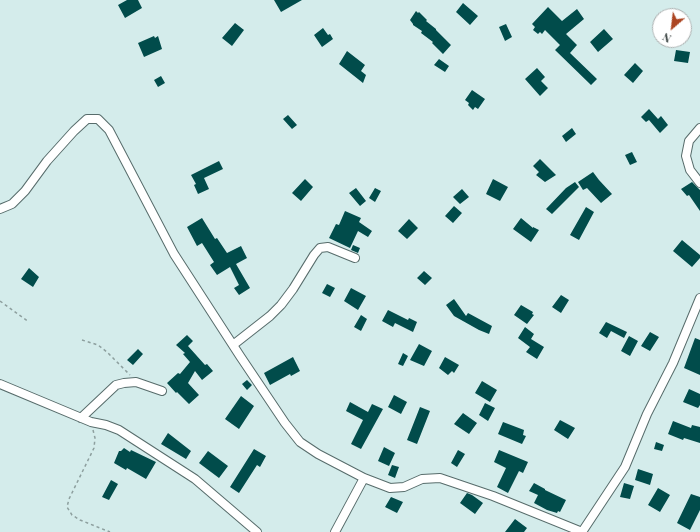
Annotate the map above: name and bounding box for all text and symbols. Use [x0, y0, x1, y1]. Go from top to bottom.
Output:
north arrow [652, 8, 692, 48]
text: N [660, 30, 674, 47]

